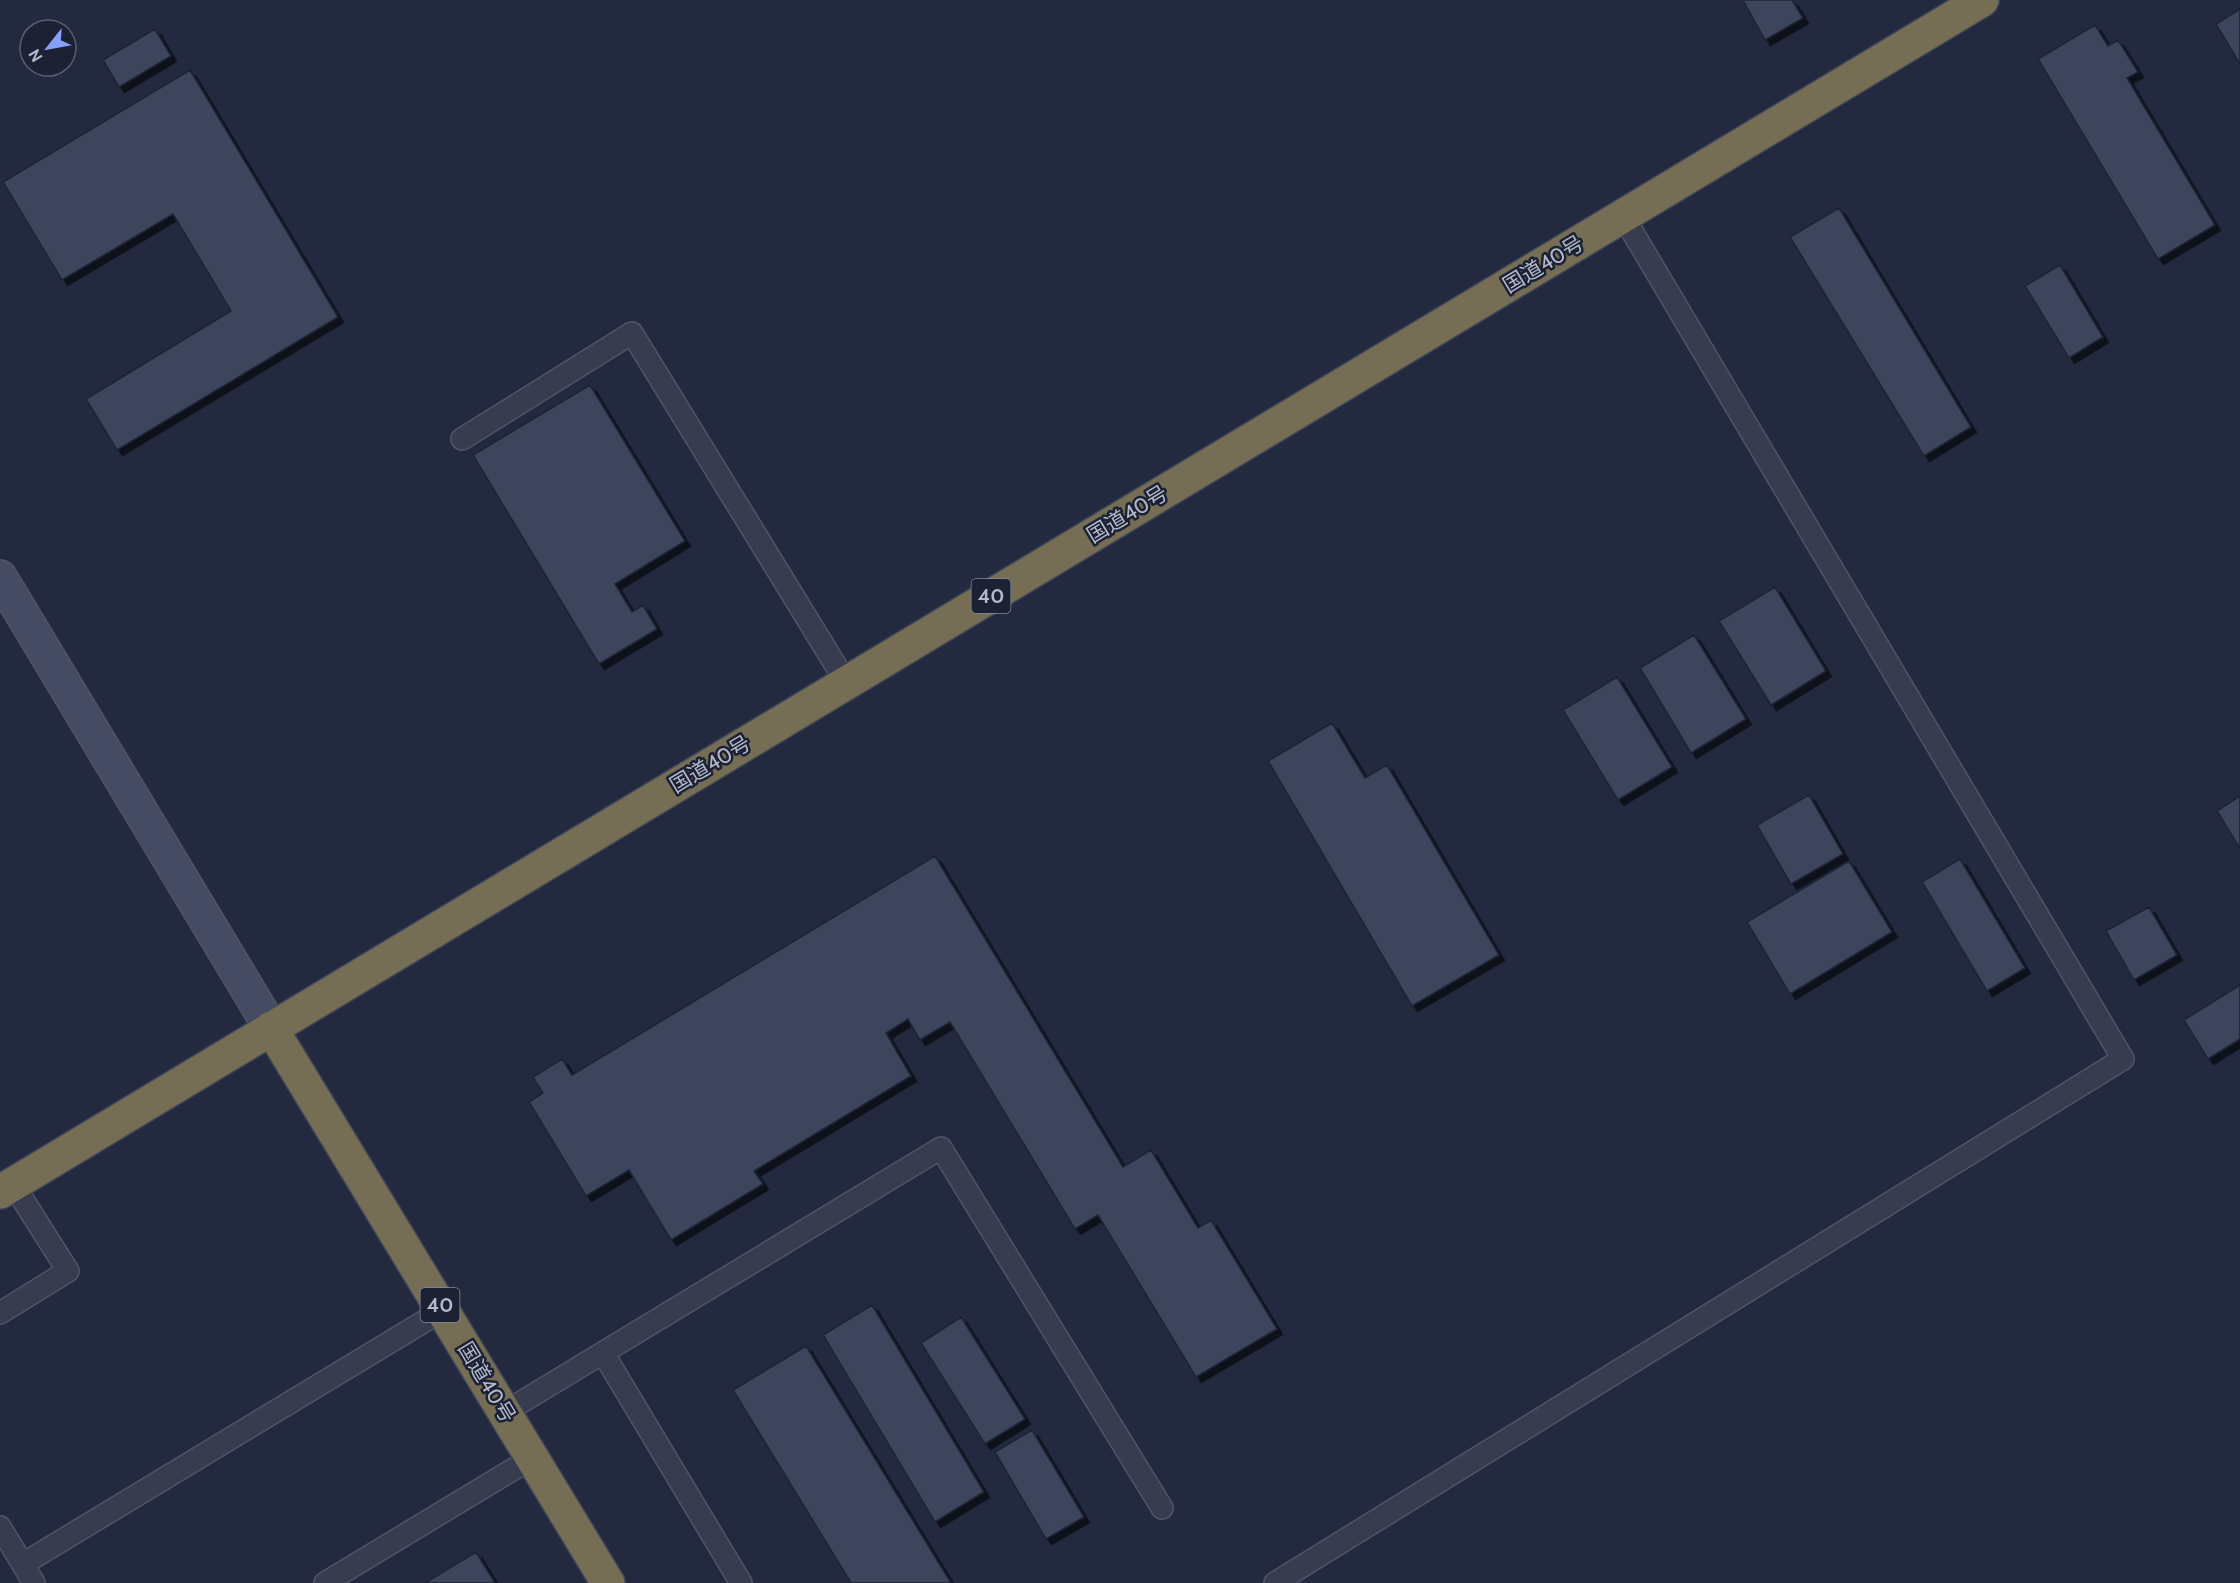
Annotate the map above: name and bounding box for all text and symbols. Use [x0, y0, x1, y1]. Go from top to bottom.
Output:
north arrow [18, 18, 78, 78]
text: N [25, 46, 47, 65]
street label: 国道40号 [1498, 230, 1588, 298]
street label: 国道40号 [1082, 480, 1172, 548]
road number: 40 [972, 579, 1010, 613]
street label: 国道40号 [665, 730, 755, 798]
road number: 40 [420, 1288, 460, 1322]
street label: 国道40号 [453, 1337, 521, 1427]

